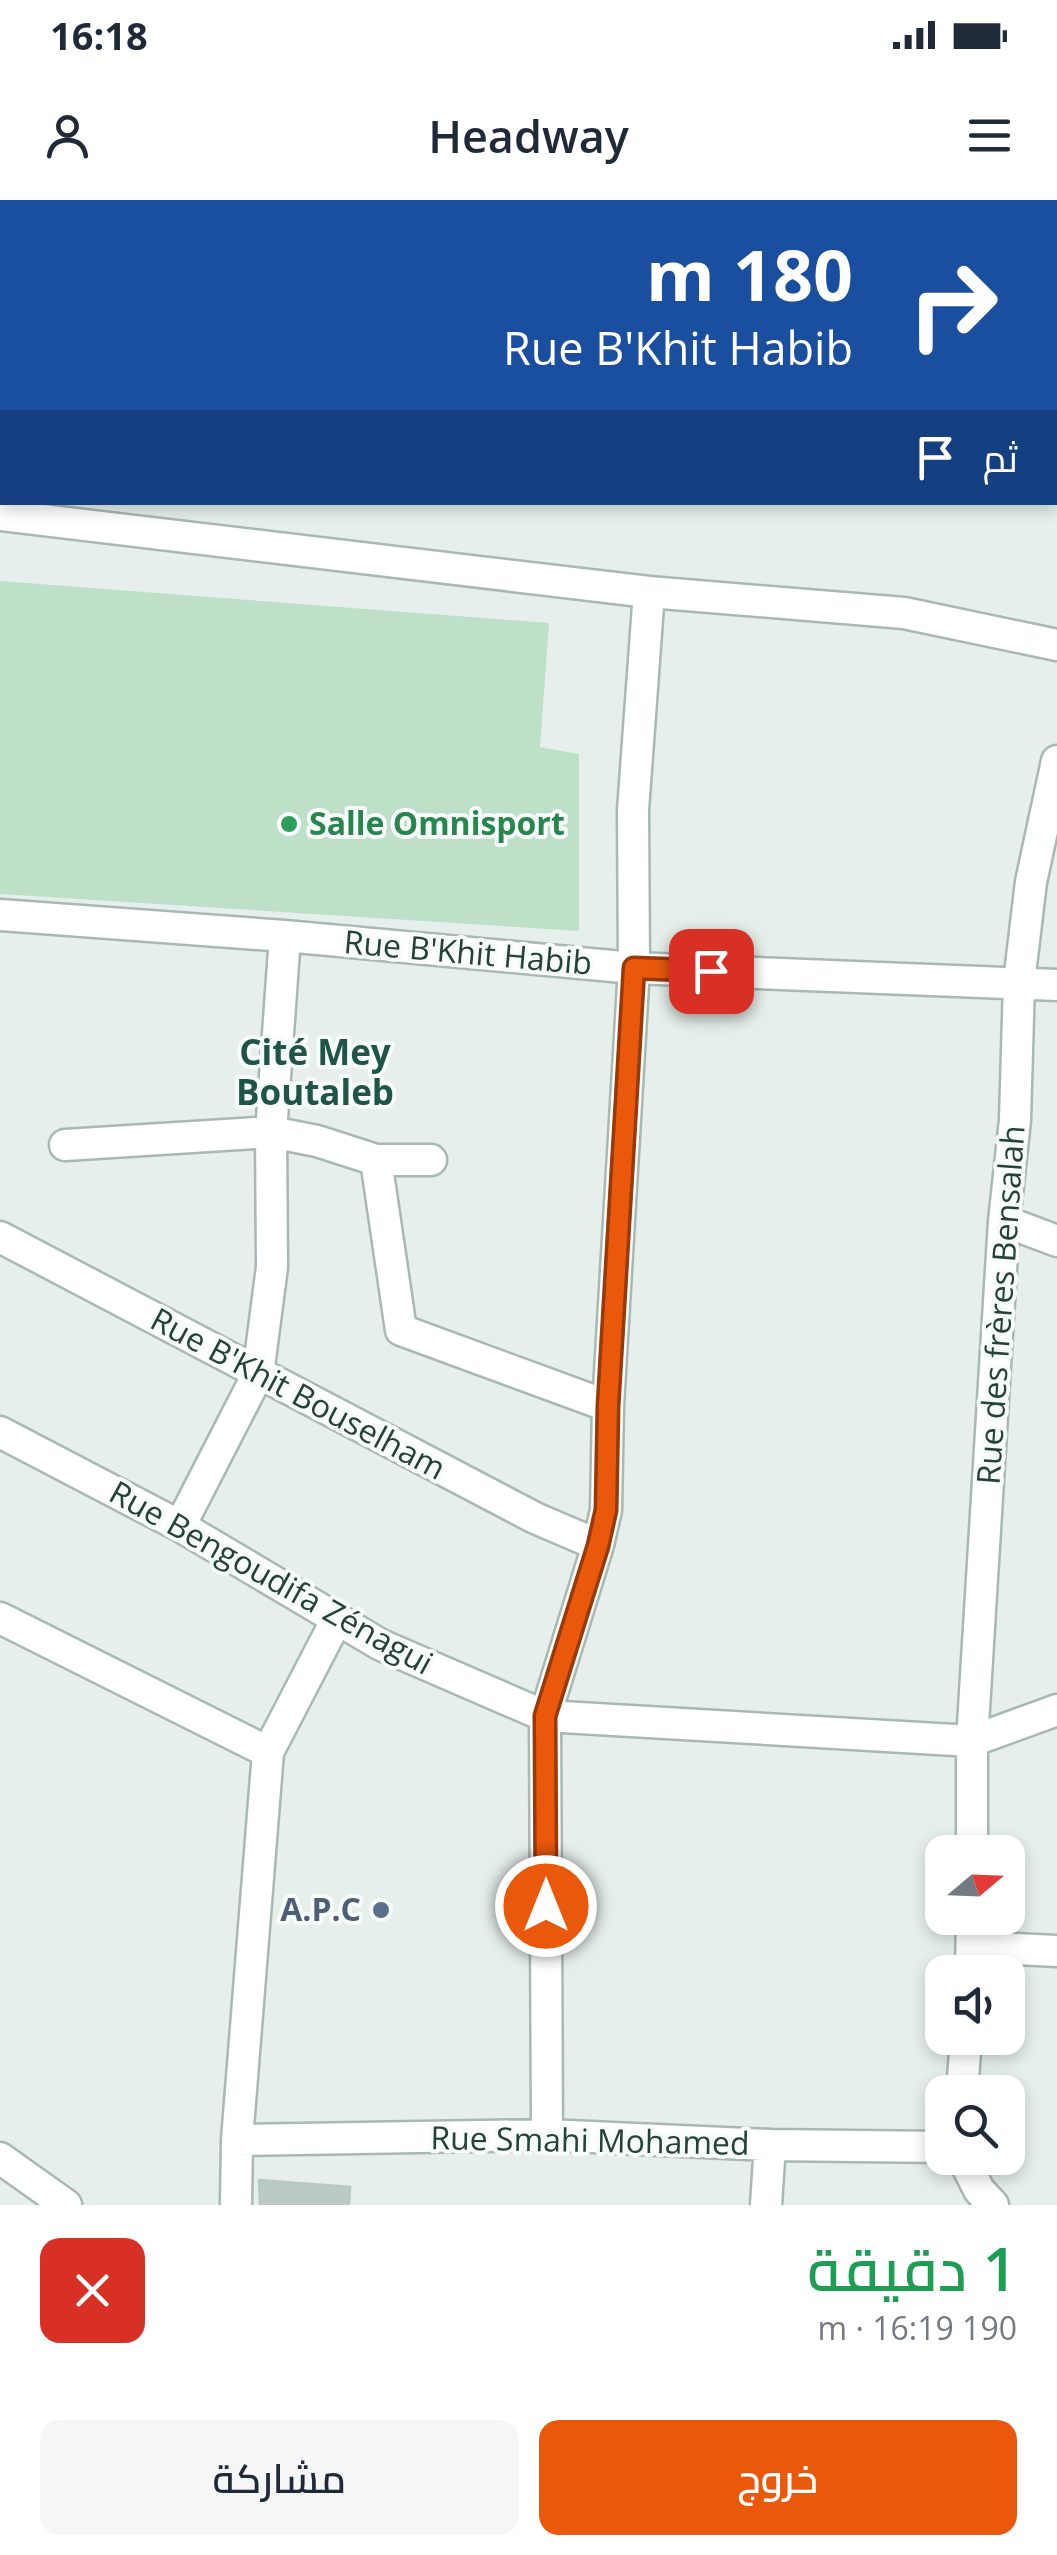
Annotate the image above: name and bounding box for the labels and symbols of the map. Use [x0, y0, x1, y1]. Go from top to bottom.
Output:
place label: Salle Omnisport [309, 801, 565, 844]
marker: Salle Omnisport [278, 813, 300, 835]
street label: Rue B'Khit Habib [342, 919, 594, 984]
pin [669, 929, 754, 1014]
district label: Cité Mey Boutaleb [236, 1028, 394, 1115]
street label: Rue des frères Bensalah [966, 1124, 1034, 1486]
street label: Rue B'Khit Bouselham [144, 1297, 454, 1489]
street label: Rue Bengoudifa Zénagui [102, 1470, 441, 1684]
north arrow [925, 1835, 1025, 1935]
position arrow [494, 1854, 598, 1958]
place label: A.P.C [280, 1887, 361, 1930]
marker: A.P.C [370, 1899, 392, 1921]
street label: Rue Smahi Mohamed [430, 2115, 750, 2164]

